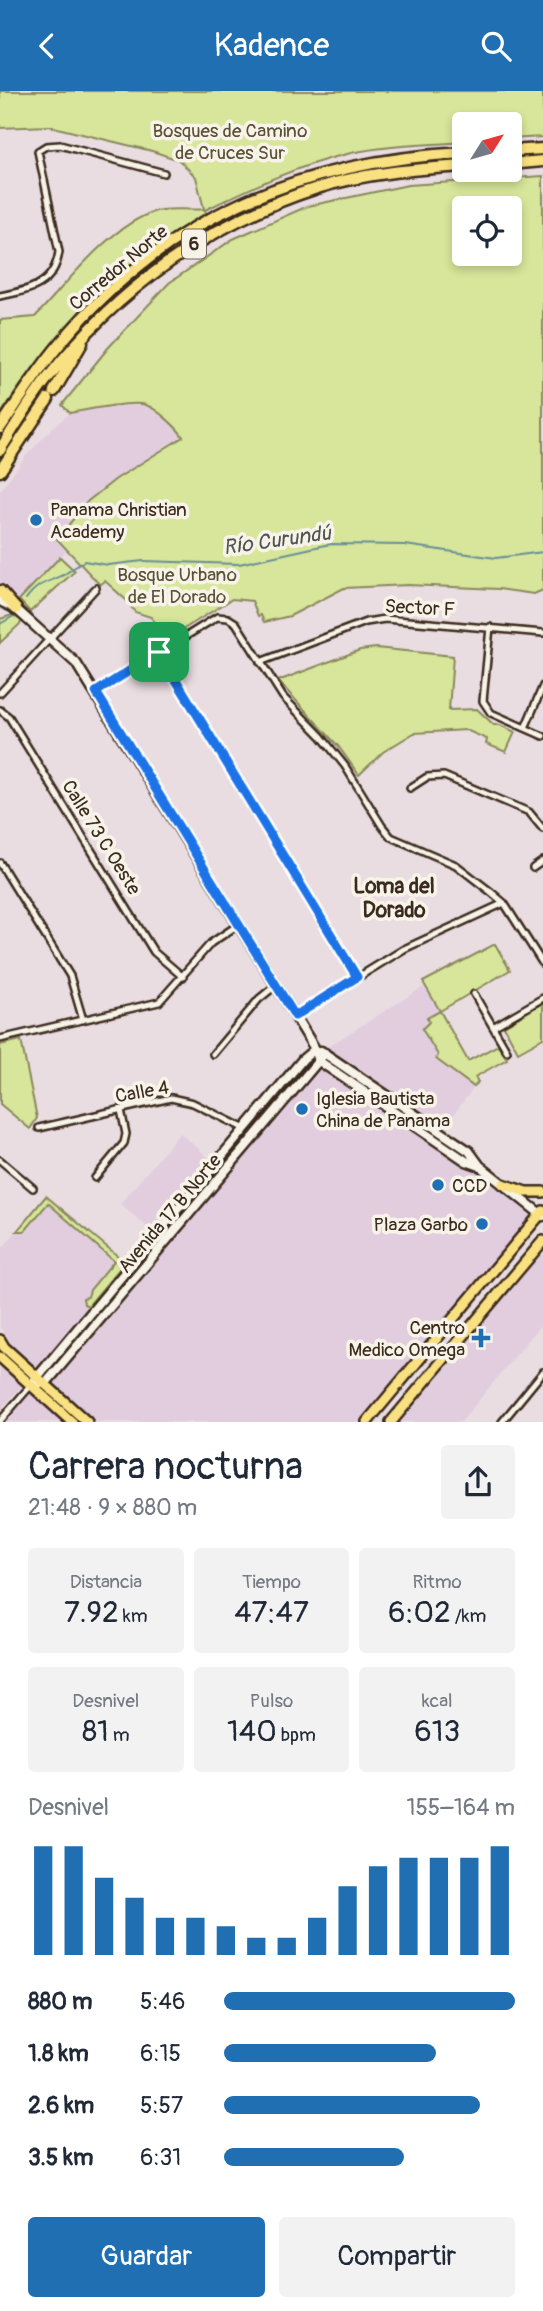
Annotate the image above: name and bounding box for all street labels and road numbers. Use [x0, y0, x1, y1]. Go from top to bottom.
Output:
street label: Corredor Norte [64, 219, 173, 316]
road number: 6 [182, 229, 206, 259]
street label: Sector F [384, 594, 456, 622]
street label: Calle 73 C Oeste [56, 776, 146, 900]
street label: Calle 4 [113, 1075, 171, 1109]
street label: Avenida 17 B Norte [113, 1149, 227, 1278]

